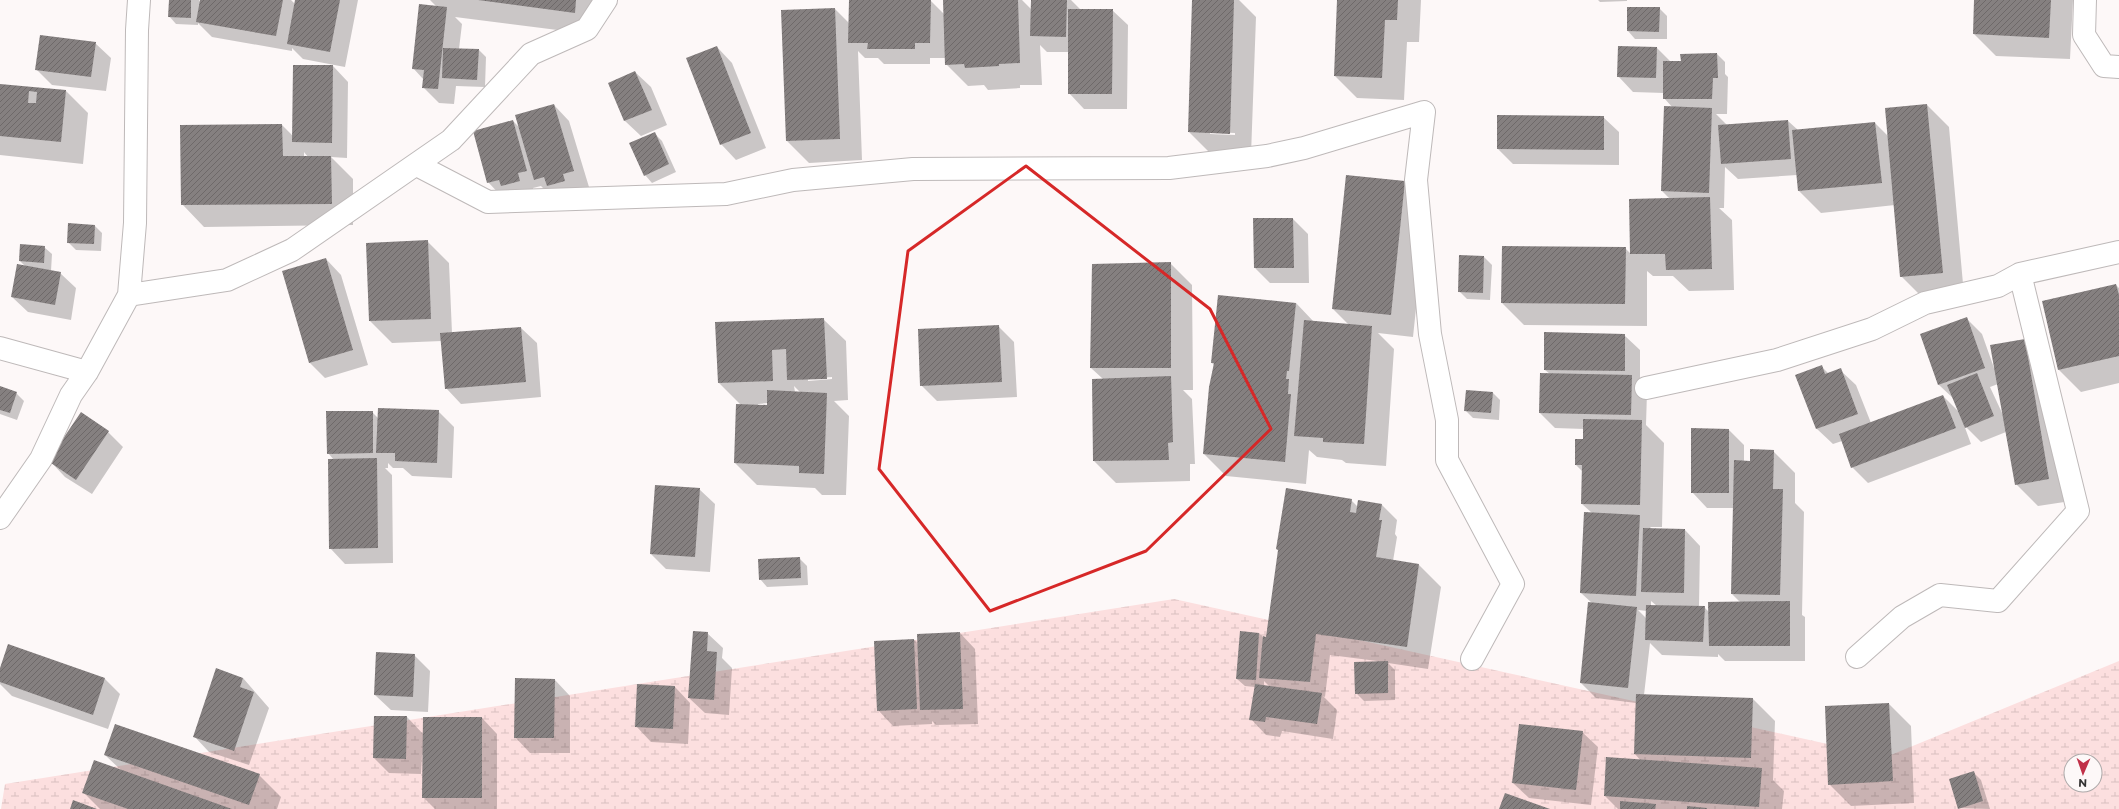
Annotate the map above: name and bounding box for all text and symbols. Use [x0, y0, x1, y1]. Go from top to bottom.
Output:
north arrow [2063, 753, 2103, 793]
text: N [2078, 776, 2087, 790]

